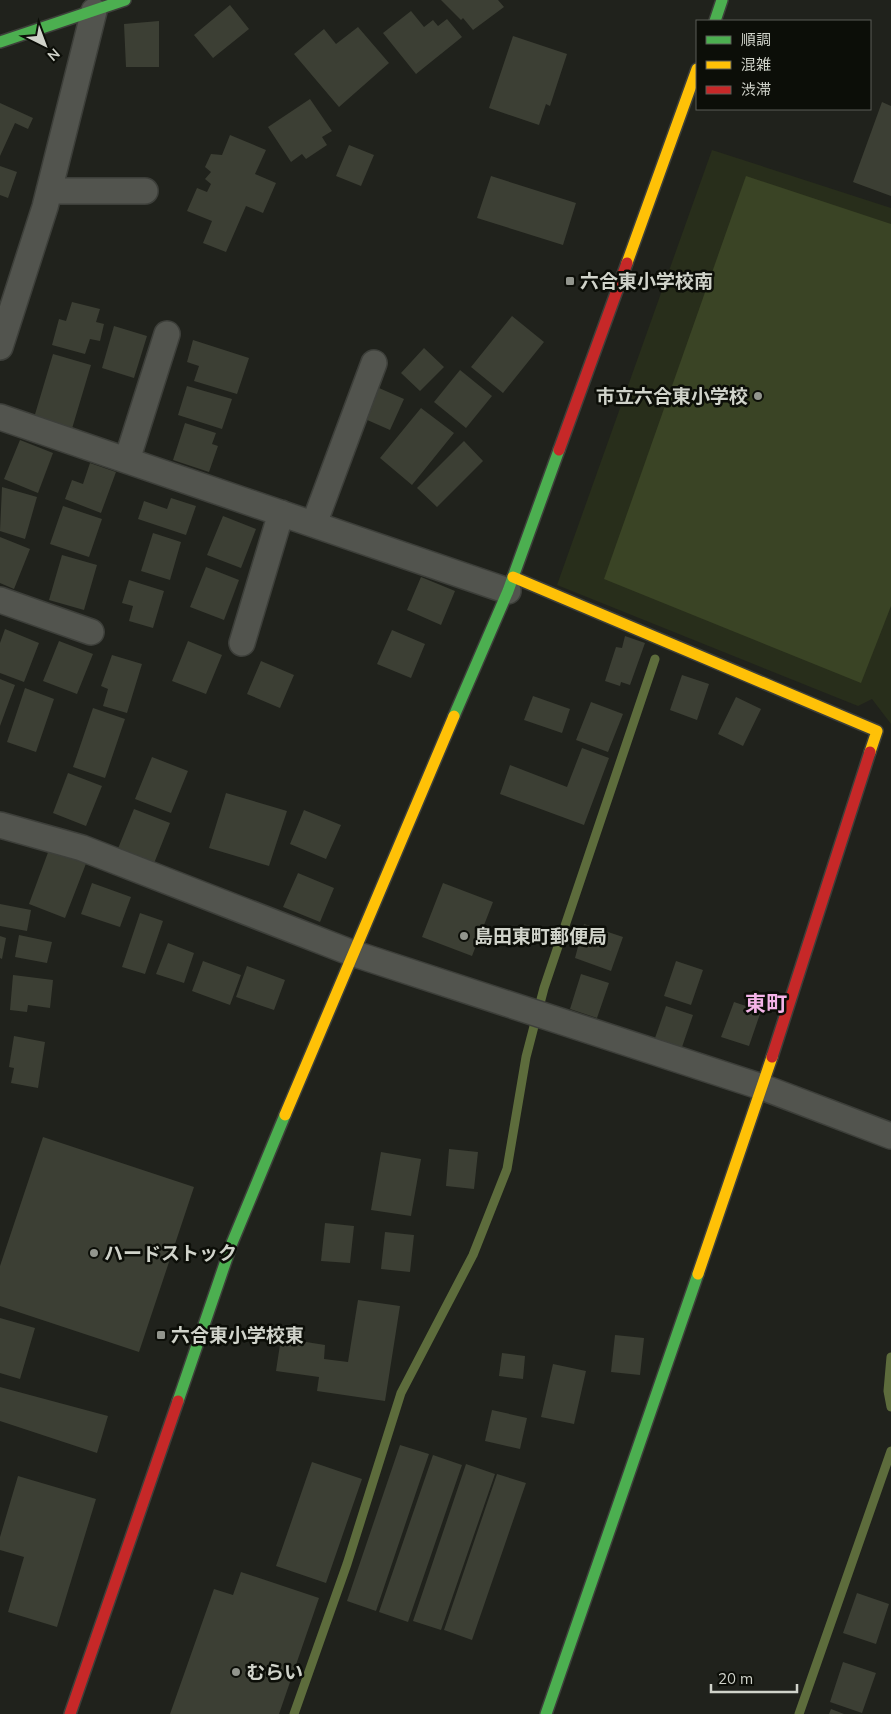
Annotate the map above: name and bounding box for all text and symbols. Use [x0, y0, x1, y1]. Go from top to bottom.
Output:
north arrow [20, 20, 70, 70]
legend [696, 20, 871, 110]
text: 順調 [741, 30, 771, 49]
text: N [44, 44, 64, 65]
text: 混雑 [741, 55, 771, 74]
text: 渋滞 [741, 80, 771, 99]
place label: 六合東小学校南 [580, 269, 713, 293]
marker: 六合東小学校南 [564, 275, 576, 287]
place label: 市立六合東小学校 [596, 384, 748, 408]
marker: 市立六合東小学校 [752, 390, 764, 402]
place label: 島田東町郵便局 [474, 924, 607, 948]
marker: 島田東町郵便局 [458, 930, 470, 942]
district label: 東町 [745, 990, 787, 1016]
place label: ハードストック [104, 1241, 237, 1265]
marker: ハードストック [88, 1247, 100, 1259]
place label: 六合東小学校東 [171, 1323, 304, 1347]
marker: 六合東小学校東 [155, 1329, 167, 1341]
place label: むらい [246, 1660, 303, 1684]
scale bar [711, 1662, 797, 1694]
marker: むらい [230, 1666, 242, 1678]
text: 20 m [718, 1669, 753, 1688]

